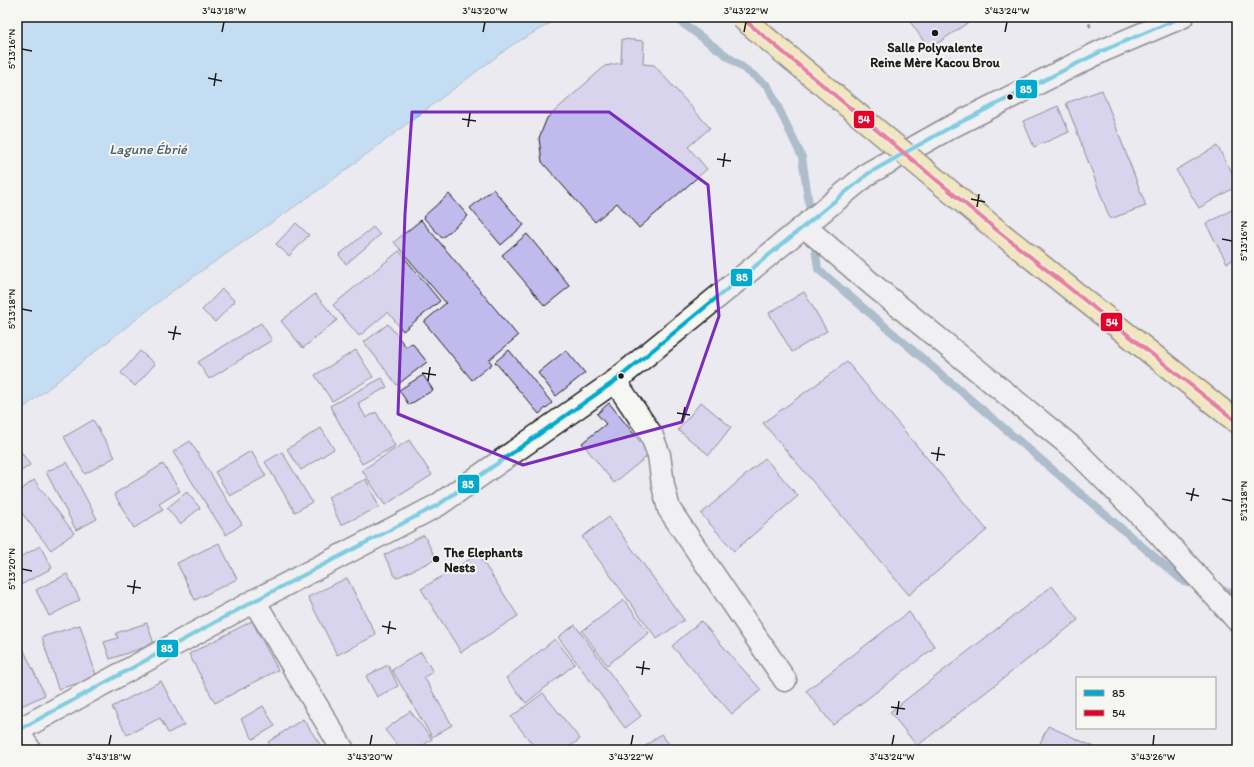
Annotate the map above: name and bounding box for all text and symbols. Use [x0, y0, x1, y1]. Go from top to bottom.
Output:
text: 3°43'18"W [202, 4, 246, 17]
text: 3°43'20"W [462, 4, 508, 17]
text: 3°43'22"W [724, 4, 769, 17]
text: 3°43'24"W [984, 4, 1030, 17]
marker: Salle Polyvalente Reine Mère Kacou Brou [930, 28, 940, 38]
text: 5°13'16"N [5, 29, 18, 69]
place label: Salle Polyvalente Reine Mère Kacou Brou [870, 40, 1001, 70]
line badge: 85 [1015, 79, 1038, 99]
text: 85 [1020, 83, 1032, 96]
unlabelled marker [1005, 92, 1015, 102]
line badge: 54 [853, 110, 875, 129]
text: 54 [858, 113, 871, 126]
water label: Lagune Ébrié [109, 141, 188, 158]
text: 5°13'16"N [1237, 221, 1250, 261]
line badge: 85 [730, 268, 753, 287]
text: 85 [736, 271, 748, 284]
text: 5°13'18"N [5, 288, 18, 329]
line badge: 54 [1100, 312, 1123, 332]
text: 54 [1106, 316, 1119, 329]
unlabelled marker [616, 371, 626, 381]
line badge: 85 [457, 474, 480, 494]
text: 85 [462, 478, 474, 491]
text: 5°13'18"N [1237, 480, 1250, 521]
place label: The Elephants Nests [443, 545, 523, 575]
text: 5°13'20"N [5, 548, 18, 590]
marker: The Elephants Nests [431, 554, 441, 564]
line badge: 85 [156, 639, 179, 658]
text: 85 [161, 642, 173, 655]
legend [1076, 677, 1216, 729]
text: 85 [1112, 686, 1125, 700]
text: 54 [1112, 706, 1126, 720]
text: 3°43'18"W [87, 750, 131, 763]
text: 3°43'20"W [347, 750, 393, 763]
text: 3°43'22"W [609, 750, 654, 763]
text: 3°43'24"W [869, 750, 915, 763]
text: 3°43'26"W [1131, 750, 1176, 763]

